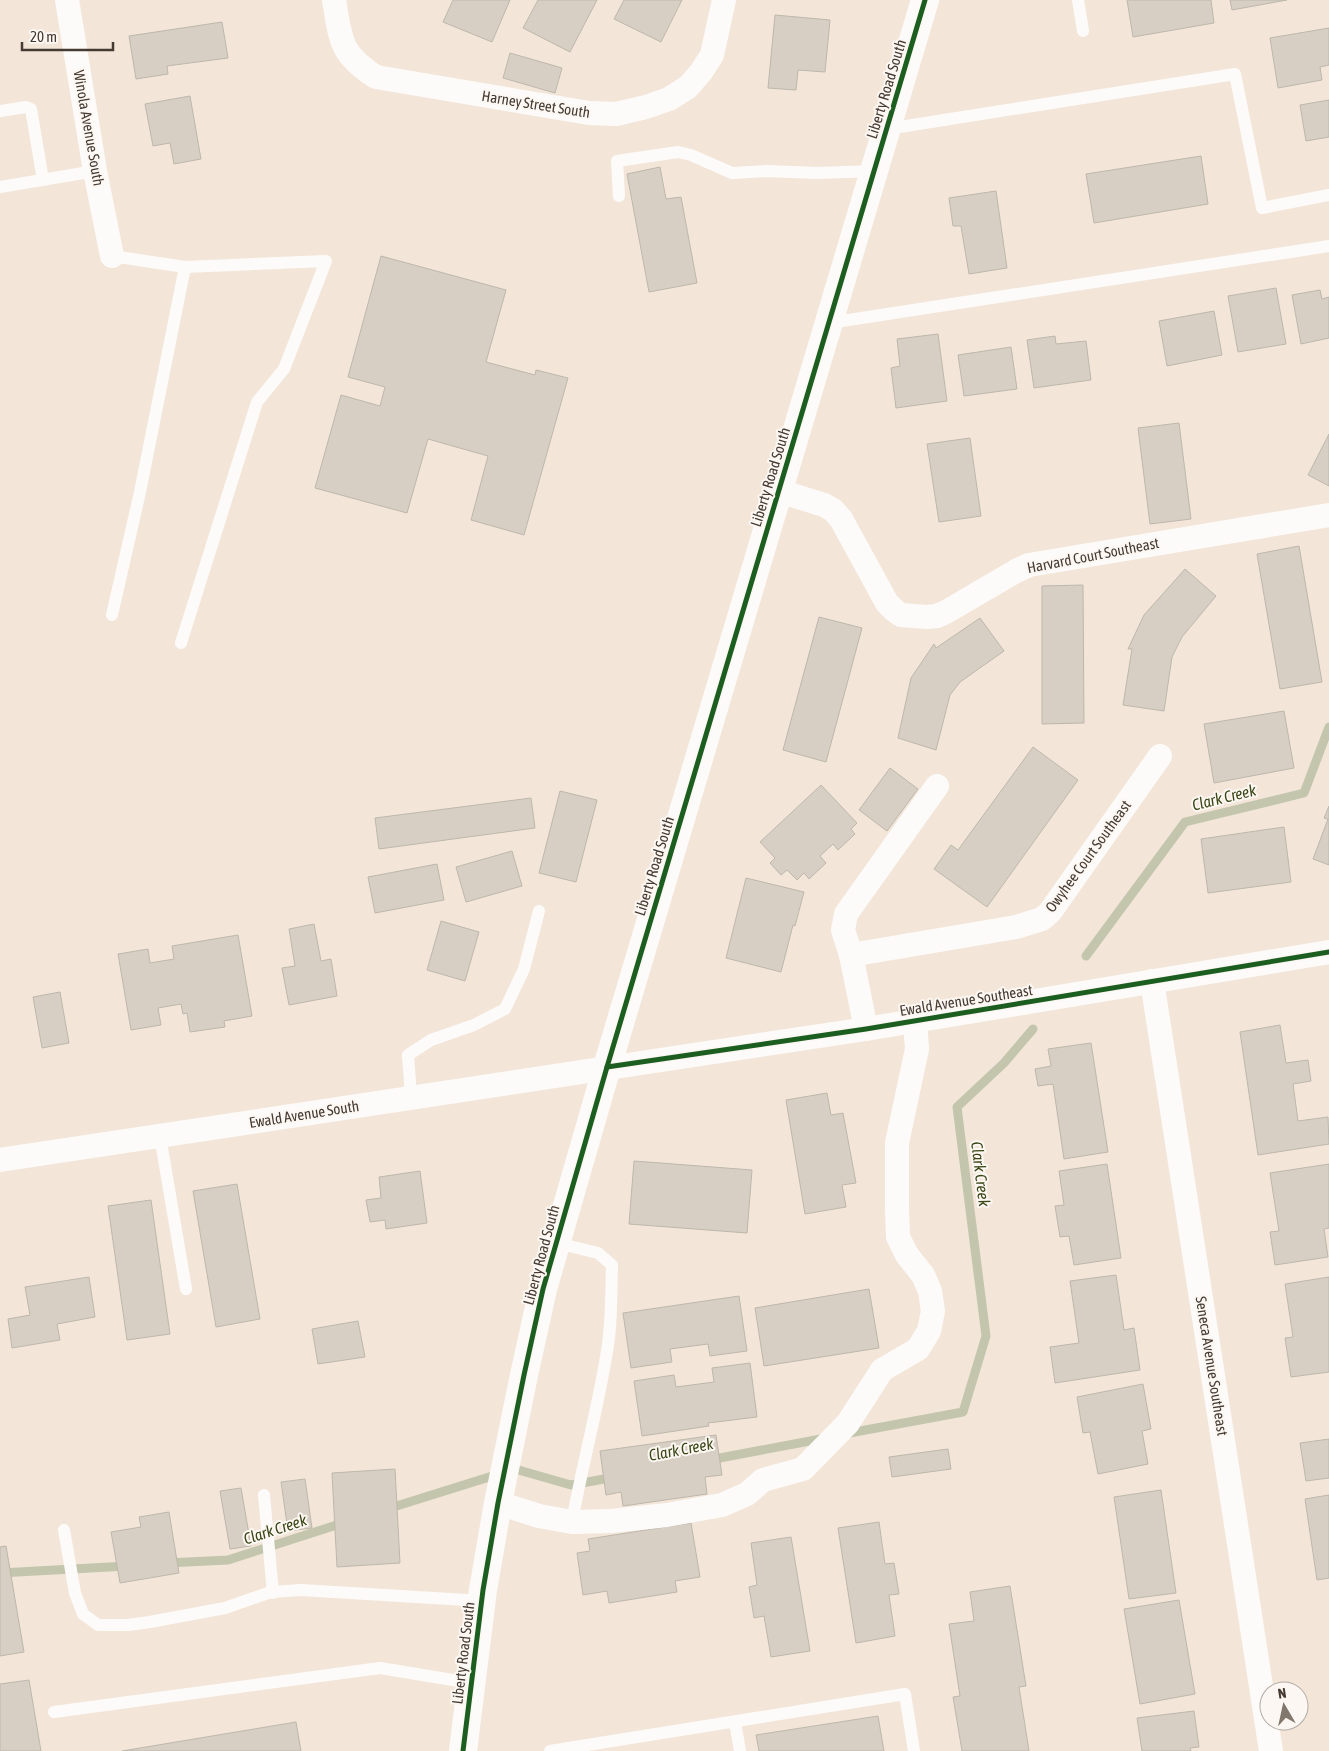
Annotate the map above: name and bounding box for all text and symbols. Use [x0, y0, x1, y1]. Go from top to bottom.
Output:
scale bar [22, 20, 114, 52]
text: 20 m [30, 28, 57, 45]
street label: Liberty Road South [863, 37, 909, 141]
street label: Winola Avenue South [70, 69, 108, 187]
street label: Harney Street South [481, 87, 591, 121]
street label: Liberty Road South [747, 425, 793, 529]
street label: Harvard Court Southeast [1026, 534, 1160, 576]
water label: Clark Creek [1190, 780, 1259, 814]
street label: Owyhee Court Southeast [1042, 797, 1134, 915]
street label: Liberty Road South [631, 814, 677, 918]
street label: Ewald Avenue Southeast [898, 981, 1034, 1019]
street label: Ewald Avenue South [248, 1097, 360, 1131]
water label: Clark Creek [968, 1141, 994, 1208]
street label: Liberty Road South [519, 1203, 563, 1307]
street label: Seneca Avenue Southeast [1193, 1295, 1231, 1437]
water label: Clark Creek [647, 1434, 716, 1464]
water label: Clark Creek [241, 1510, 310, 1548]
street label: Liberty Road South [448, 1601, 478, 1705]
north arrow [1259, 1681, 1309, 1731]
text: N [1277, 1685, 1287, 1702]

